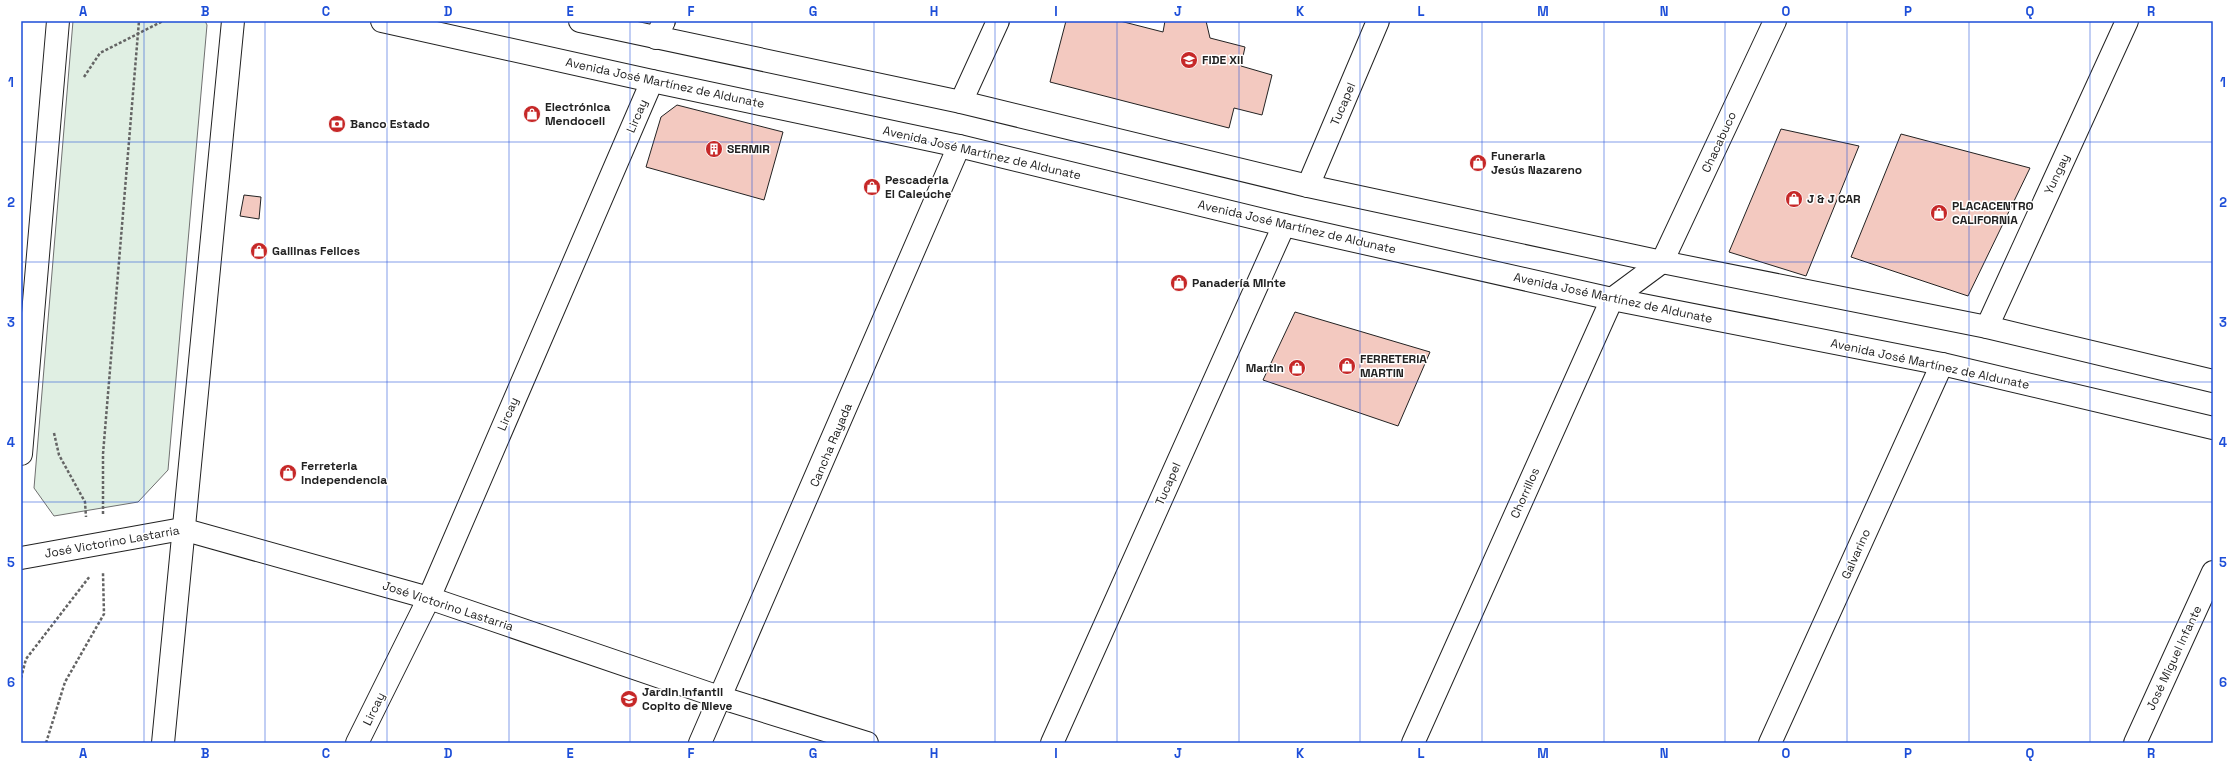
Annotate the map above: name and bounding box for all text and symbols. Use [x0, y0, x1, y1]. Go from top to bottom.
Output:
text: A [79, 3, 88, 20]
text: B [201, 3, 210, 20]
text: C [322, 3, 330, 20]
text: D [444, 3, 453, 20]
text: E [566, 3, 574, 20]
text: F [688, 3, 695, 20]
text: G [809, 3, 817, 20]
text: H [930, 3, 938, 20]
text: I [1054, 3, 1058, 20]
text: J [1174, 3, 1182, 20]
text: K [1296, 3, 1305, 20]
text: L [1417, 3, 1425, 20]
text: M [1537, 3, 1549, 20]
text: N [1660, 3, 1668, 20]
text: O [1782, 3, 1791, 20]
text: P [1904, 3, 1912, 20]
text: Q [2026, 3, 2035, 20]
text: R [2147, 3, 2155, 20]
school or university icon: FIDE XII [1179, 50, 1199, 70]
place label: FIDE XII [1202, 52, 1243, 68]
street label: Avenida José Martínez de Aldunate [564, 54, 766, 112]
text: 1 [8, 74, 14, 91]
text: 1 [2220, 74, 2226, 91]
street label: Tucapel [1327, 80, 1359, 128]
street label: Lircay [623, 97, 651, 135]
place label: Electrónica Mendocell [545, 99, 611, 129]
shop icon: Electrónica Mendocell [522, 104, 542, 124]
street label: Chacabuco [1698, 109, 1740, 175]
bank icon: Banco Estado [327, 114, 347, 134]
place label: Banco Estado [350, 116, 430, 132]
street label: Avenida José Martínez de Aldunate [881, 122, 1083, 184]
building icon: SERMIR [704, 139, 724, 159]
place label: SERMIR [727, 141, 770, 157]
place label: Funeraria Jesús Nazareno [1491, 148, 1582, 178]
street label: Yungay [2041, 151, 2073, 197]
shop icon: Funeraria Jesús Nazareno [1468, 153, 1488, 173]
place label: Pescaderia El Caleuche [885, 172, 951, 202]
shop icon: Pescaderia El Caleuche [862, 177, 882, 197]
shop icon: J & J CAR [1784, 189, 1804, 209]
place label: J & J CAR [1807, 191, 1861, 207]
text: 2 [7, 194, 15, 211]
text: 2 [2219, 194, 2227, 211]
street label: Avenida José Martínez de Aldunate [1196, 196, 1398, 258]
place label: PLACACENTRO CALIFORNIA [1952, 198, 2034, 228]
shop icon: PLACACENTRO CALIFORNIA [1929, 203, 1949, 223]
shop icon: Gallinas Felices [249, 241, 269, 261]
place label: Gallinas Felices [272, 243, 360, 259]
street label: Avenida José Martínez de Aldunate [1512, 269, 1714, 327]
shop icon: Panadería Minte [1169, 273, 1189, 293]
place label: Panadería Minte [1192, 275, 1286, 291]
text: 3 [7, 314, 15, 331]
text: 3 [2219, 314, 2227, 331]
street label: Avenida José Martínez de Aldunate [1829, 335, 2031, 393]
place label: FERRETERIA MARTIN [1360, 351, 1427, 381]
shop icon: FERRETERIA MARTIN [1337, 356, 1357, 376]
shop icon: Martin [1287, 358, 1307, 378]
place label: Martin [1246, 360, 1284, 376]
street label: Lircay [494, 395, 522, 433]
street label: Cancha Rayada [806, 401, 856, 489]
text: 4 [7, 434, 15, 451]
text: 4 [2219, 434, 2227, 451]
place label: Ferreteria Independencia [301, 458, 387, 488]
street label: Tucapel [1151, 460, 1185, 508]
shop icon: Ferreteria Independencia [278, 463, 298, 483]
street label: Chorrillos [1507, 465, 1543, 521]
street label: José Victorino Lastarria [43, 522, 181, 562]
street label: Galvarino [1838, 526, 1874, 582]
text: 5 [7, 554, 15, 571]
text: 5 [2219, 554, 2227, 571]
street label: José Victorino Lastarria [380, 577, 516, 635]
street label: José Miguel Infante [2143, 603, 2205, 713]
text: 6 [7, 674, 15, 691]
text: 6 [2219, 674, 2227, 691]
place label: Jardin Infantil Copito de Nieve [642, 684, 733, 714]
school or university icon: Jardin Infantil Copito de Nieve [619, 689, 639, 709]
street label: Lircay [359, 690, 389, 728]
text: A [79, 745, 88, 762]
text: B [201, 745, 210, 762]
text: C [322, 745, 330, 762]
text: D [444, 745, 453, 762]
text: E [566, 745, 574, 762]
text: F [688, 745, 695, 762]
text: G [809, 745, 817, 762]
text: H [930, 745, 938, 762]
text: I [1054, 745, 1058, 762]
text: J [1174, 745, 1182, 762]
text: K [1296, 745, 1305, 762]
text: L [1417, 745, 1425, 762]
text: M [1537, 745, 1549, 762]
text: N [1660, 745, 1668, 762]
text: O [1782, 745, 1791, 762]
text: P [1904, 745, 1912, 762]
text: Q [2026, 745, 2035, 762]
text: R [2147, 745, 2155, 762]

